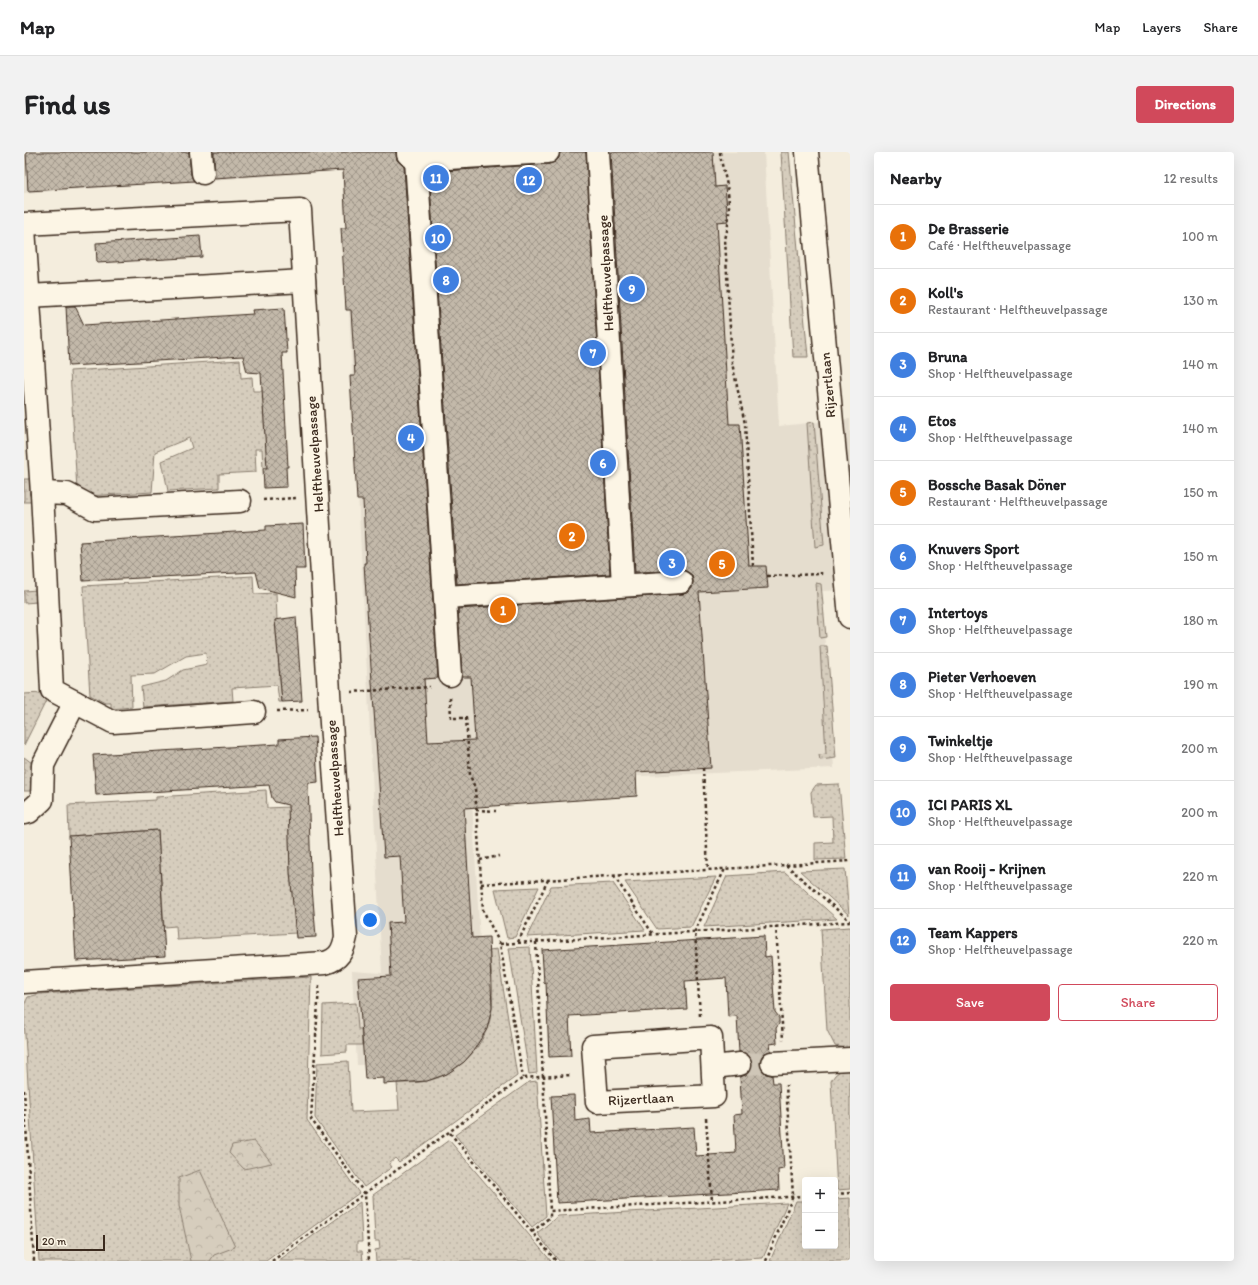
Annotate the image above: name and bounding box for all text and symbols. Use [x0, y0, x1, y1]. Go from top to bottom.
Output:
text: Map [20, 16, 55, 39]
text: Map [1095, 19, 1120, 36]
text: Layers [1142, 19, 1181, 36]
text: Share [1203, 19, 1238, 36]
button: Directions [1136, 86, 1234, 123]
text: Find us [24, 87, 111, 121]
pin: 11 [423, 163, 449, 193]
pin: 12 [516, 165, 542, 195]
text: Nearby [890, 168, 942, 188]
text: 12 results [1164, 171, 1218, 186]
street label: Helftheuvelpassage [594, 214, 618, 332]
text: De Brasserie [928, 220, 1009, 238]
pin: 10 [425, 223, 451, 253]
text: 1 [900, 229, 906, 244]
text: 100 m [1182, 229, 1218, 244]
text: Café · Helftheuvelpassage [928, 238, 1071, 253]
pin: 8 [433, 265, 459, 295]
pin: 9 [619, 274, 645, 304]
text: Koll's [928, 284, 963, 302]
text: 2 [900, 293, 906, 308]
text: 130 m [1183, 293, 1218, 308]
text: Restaurant · Helftheuvelpassage [928, 302, 1108, 317]
pin: 7 [580, 338, 606, 368]
text: Bruna [928, 348, 967, 366]
street label: Rijzertlaan [817, 351, 839, 419]
text: 3 [899, 357, 907, 372]
text: 140 m [1182, 357, 1218, 372]
text: Shop · Helftheuvelpassage [928, 366, 1073, 381]
street label: Helftheuvelpassage [302, 395, 328, 513]
text: Etos [928, 412, 956, 430]
text: 4 [899, 421, 907, 436]
text: 140 m [1182, 421, 1218, 436]
pin: 4 [398, 423, 424, 453]
text: Shop · Helftheuvelpassage [928, 430, 1073, 445]
pin: 6 [590, 448, 616, 478]
text: Bossche Basak Döner [928, 476, 1066, 494]
text: 5 [900, 485, 906, 500]
text: 150 m [1183, 485, 1218, 500]
text: Restaurant · Helftheuvelpassage [928, 494, 1108, 509]
pin: 2 [559, 521, 585, 551]
text: Knuvers Sport [928, 540, 1019, 558]
pin: 3 [659, 548, 685, 578]
pin: 5 [709, 549, 735, 579]
text: 6 [900, 549, 906, 564]
text: 150 m [1183, 549, 1218, 564]
text: Shop · Helftheuvelpassage [928, 558, 1073, 573]
pin: 1 [490, 595, 516, 625]
text: Intertoys [928, 604, 988, 622]
text: 7 [900, 613, 906, 628]
text: 180 m [1183, 613, 1218, 628]
text: Shop · Helftheuvelpassage [928, 622, 1073, 637]
text: Pieter Verhoeven [928, 668, 1036, 686]
text: 8 [899, 677, 907, 692]
text: 190 m [1183, 677, 1218, 692]
text: Shop · Helftheuvelpassage [928, 686, 1073, 701]
street label: Helftheuvelpassage [322, 719, 348, 837]
text: Twinkeltje [928, 732, 993, 750]
text: 9 [900, 741, 906, 756]
text: 200 m [1181, 741, 1218, 756]
text: Shop · Helftheuvelpassage [928, 750, 1073, 765]
text: ICI PARIS XL [928, 796, 1012, 814]
text: 10 [896, 805, 910, 820]
text: 200 m [1181, 805, 1218, 820]
text: Shop · Helftheuvelpassage [928, 814, 1073, 829]
text: van Rooij - Krijnen [928, 860, 1046, 878]
text: 11 [897, 869, 909, 884]
text: 220 m [1182, 869, 1218, 884]
text: Shop · Helftheuvelpassage [928, 878, 1073, 893]
your location [360, 910, 380, 930]
text: Team Kappers [928, 924, 1018, 942]
text: 12 [897, 933, 909, 948]
text: 220 m [1182, 933, 1218, 948]
text: Shop · Helftheuvelpassage [928, 942, 1073, 957]
button: Save [890, 984, 1050, 1021]
button: Share [1058, 984, 1218, 1021]
street label: Rijzertlaan [608, 1089, 674, 1109]
map controls [802, 1177, 838, 1249]
button: + [802, 1177, 838, 1213]
button: − [802, 1213, 838, 1249]
scale bar [36, 1233, 105, 1252]
text: 20 m [42, 1235, 66, 1248]

